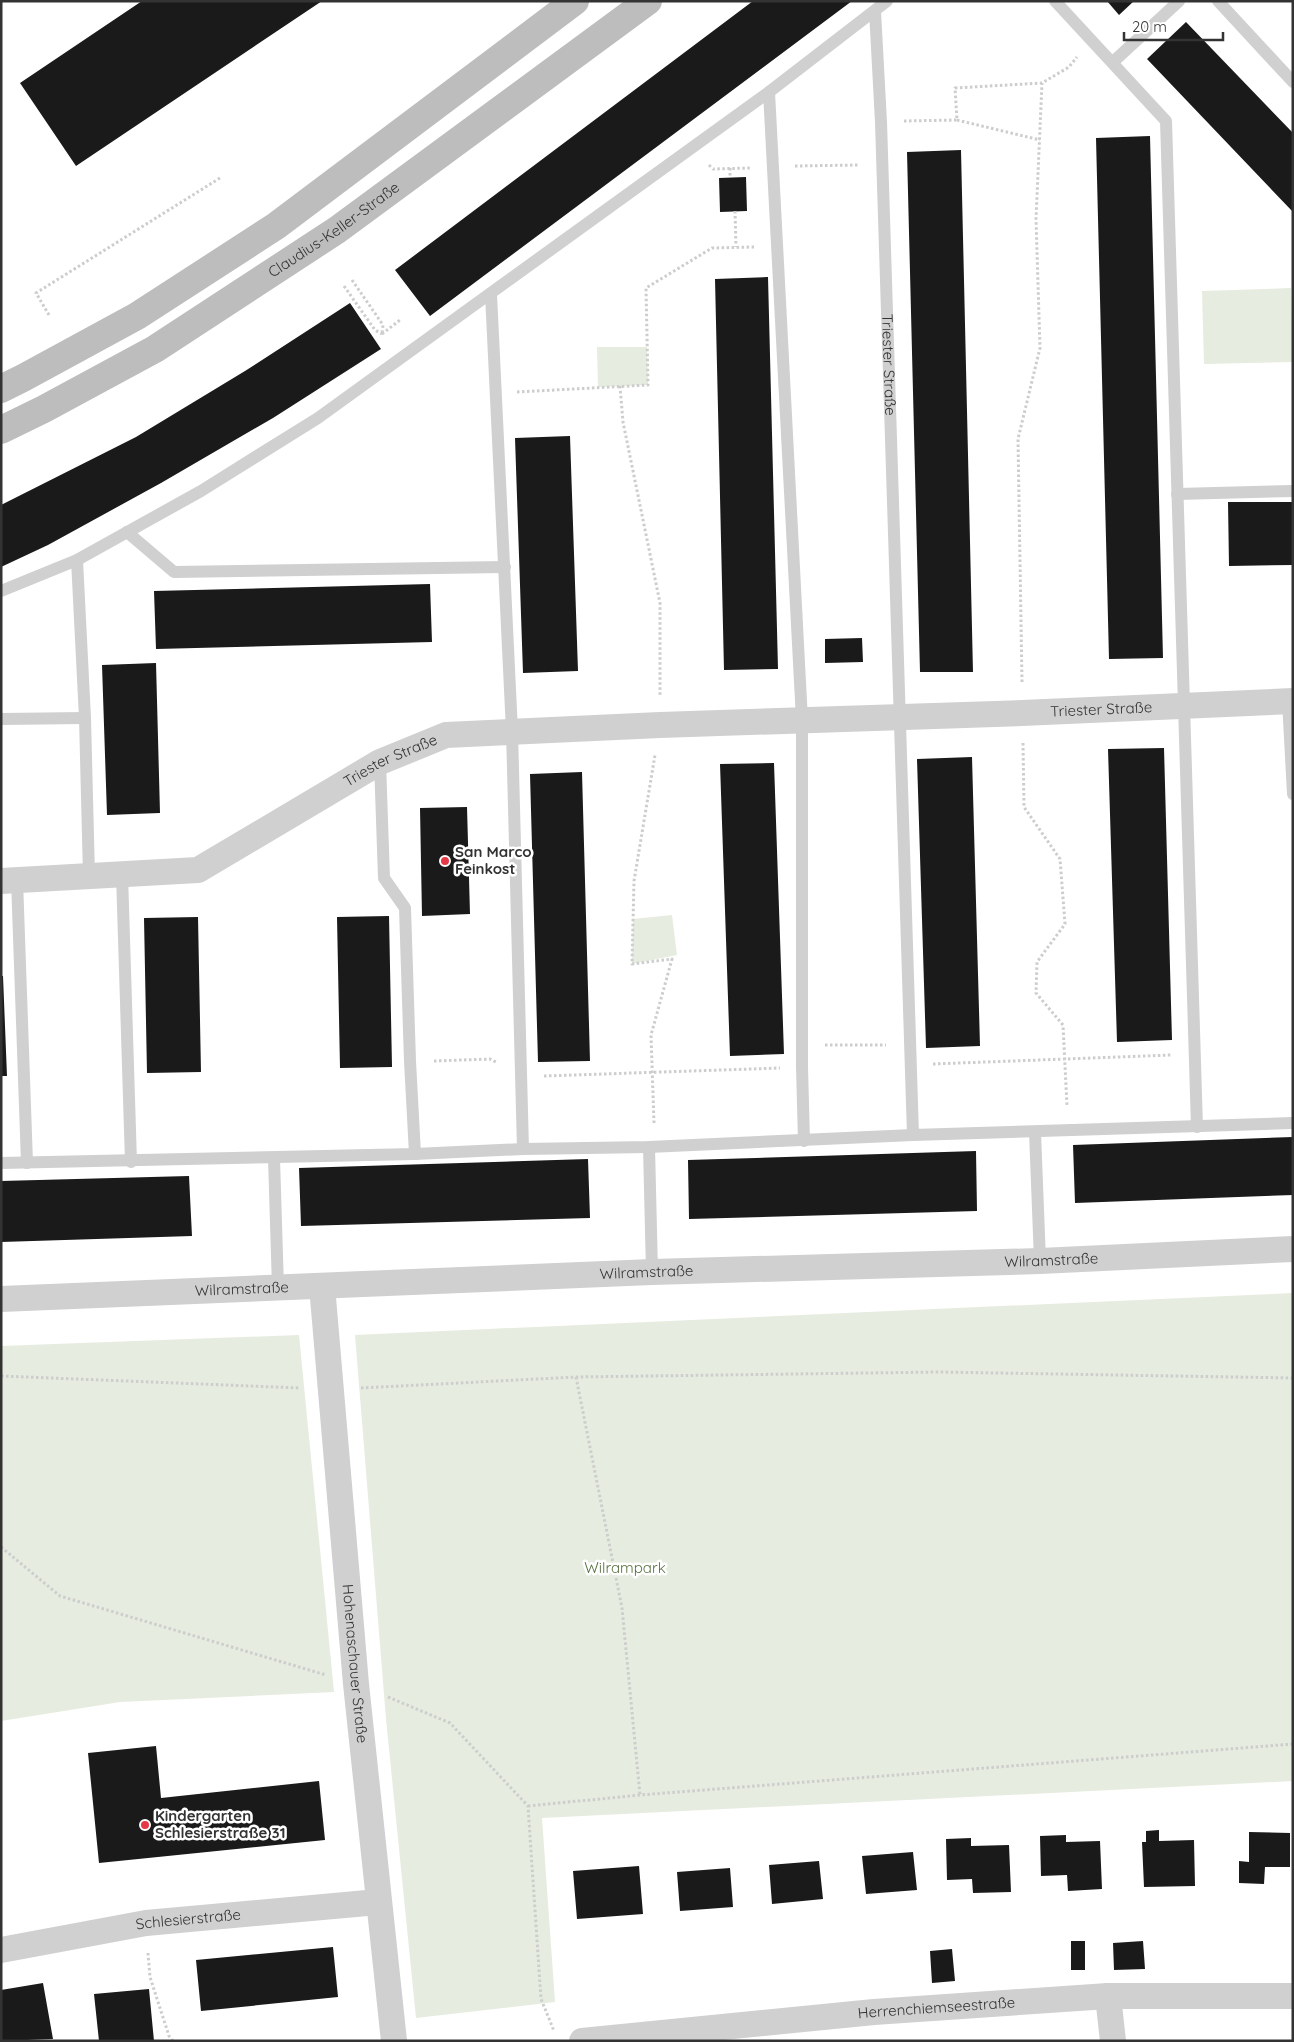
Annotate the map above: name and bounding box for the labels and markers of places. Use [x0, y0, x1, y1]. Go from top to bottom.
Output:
place label: San Marco Feinkost [455, 842, 532, 878]
marker: San Marco Feinkost [439, 855, 451, 867]
place label: Kindergarten Schlesierstraße 31 [155, 1806, 286, 1842]
marker: Kindergarten Schlesierstraße 31 [139, 1819, 151, 1831]

